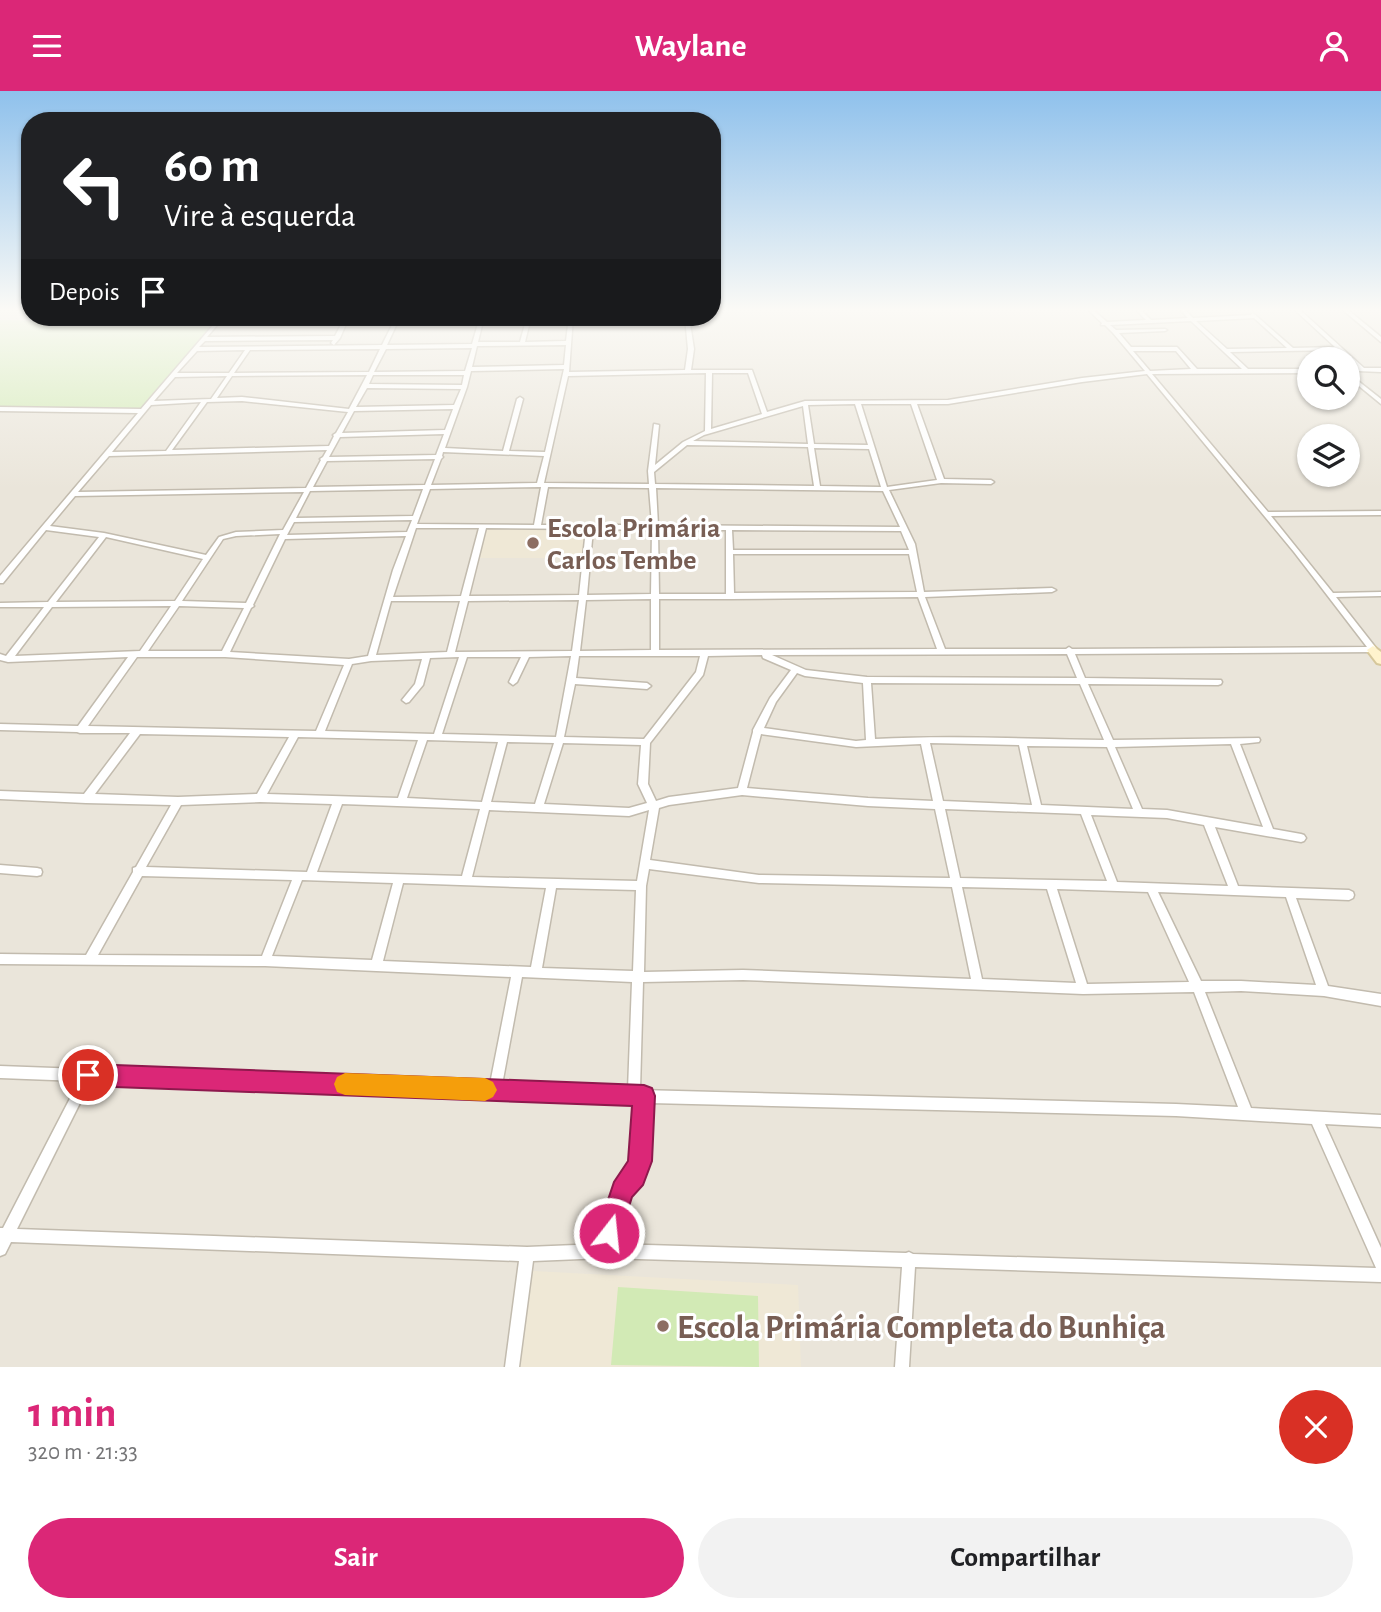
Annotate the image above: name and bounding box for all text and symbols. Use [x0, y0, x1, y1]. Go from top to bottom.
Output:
icon: menu [28, 27, 66, 65]
icon: person [1315, 27, 1353, 65]
text: Waylane [634, 30, 747, 62]
icon: left [49, 140, 140, 231]
text: 60 m [164, 142, 260, 191]
text: Vire à esquerda [164, 200, 356, 232]
icon: arrive [134, 273, 172, 311]
text: Depois [49, 279, 120, 305]
map controls [1297, 347, 1360, 487]
button: search [1297, 347, 1360, 410]
button: layers [1297, 424, 1360, 487]
place label: Escola Primária Carlos Tembe [547, 515, 720, 575]
marker: Escola Primária Carlos Tembe [525, 535, 541, 551]
pin [58, 1045, 118, 1105]
icon: arrive [69, 1056, 107, 1094]
position arrow [572, 1196, 646, 1270]
place label: Escola Primária Completa do Bunhiça [677, 1312, 1166, 1345]
marker: Escola Primária Completa do Bunhiça [655, 1318, 671, 1334]
button: close [1279, 1390, 1353, 1464]
text: 1 min [28, 1392, 117, 1434]
text: 320 m · 21:33 [28, 1441, 138, 1464]
button: Sair [28, 1518, 684, 1598]
button: Compartilhar [698, 1518, 1353, 1598]

